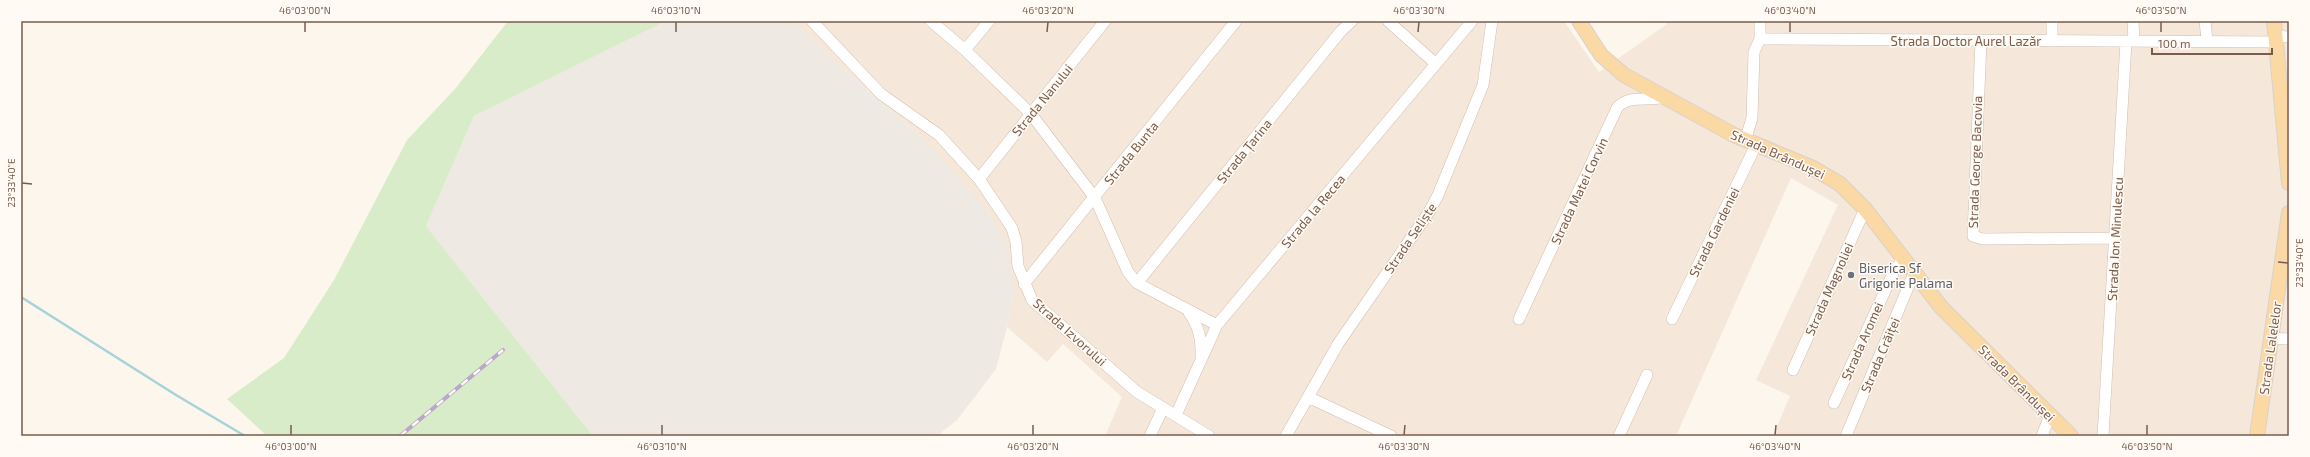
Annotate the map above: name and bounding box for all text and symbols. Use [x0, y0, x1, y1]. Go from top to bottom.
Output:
text: 46°03'00"N [279, 4, 331, 16]
text: 46°03'10"N [651, 4, 701, 16]
text: 46°03'20"N [1022, 4, 1074, 16]
text: 46°03'30"N [1393, 4, 1445, 16]
text: 46°03'40"N [1764, 4, 1816, 16]
text: 46°03'50"N [2135, 4, 2187, 16]
scale bar [2152, 30, 2272, 56]
street label: Strada Doctor Aurel Lazăr [1891, 33, 2042, 49]
text: 100 m [2158, 36, 2190, 50]
street label: Strada Nanului [1008, 61, 1076, 139]
street label: Strada George Bacovia [1965, 95, 1985, 229]
street label: Strada Țarina [1213, 116, 1276, 187]
street label: Strada Bunta [1101, 118, 1161, 188]
street label: Strada Brândușei [1728, 126, 1828, 183]
street label: Strada Matei Corvin [1547, 135, 1611, 247]
text: 23°33'40"E [5, 158, 17, 208]
street label: Strada la Recea [1278, 171, 1348, 251]
street label: Strada Ion Minulescu [2104, 177, 2126, 301]
street label: Strada Gardeniei [1685, 185, 1743, 279]
street label: Strada Seliște [1380, 200, 1440, 277]
text: 23°33'40"E [2293, 238, 2305, 288]
street label: Strada Magnoliei [1801, 240, 1857, 338]
place label: Biserica Sf Grigorie Palama [1859, 260, 1953, 291]
marker: Biserica Sf Grigorie Palama [1846, 270, 1856, 280]
street label: Strada Izvorului [1030, 295, 1110, 369]
street label: Strada Aromei [1838, 299, 1886, 383]
street label: Strada Lalelelor [2256, 300, 2284, 396]
street label: Strada Crăiței [1857, 315, 1904, 395]
street label: Strada Brândușei [1975, 341, 2059, 425]
text: 46°03'00"N [265, 440, 317, 452]
text: 46°03'10"N [637, 440, 687, 452]
text: 46°03'20"N [1007, 440, 1059, 452]
text: 46°03'30"N [1378, 440, 1430, 452]
text: 46°03'40"N [1749, 440, 1801, 452]
text: 46°03'50"N [2121, 440, 2173, 452]

